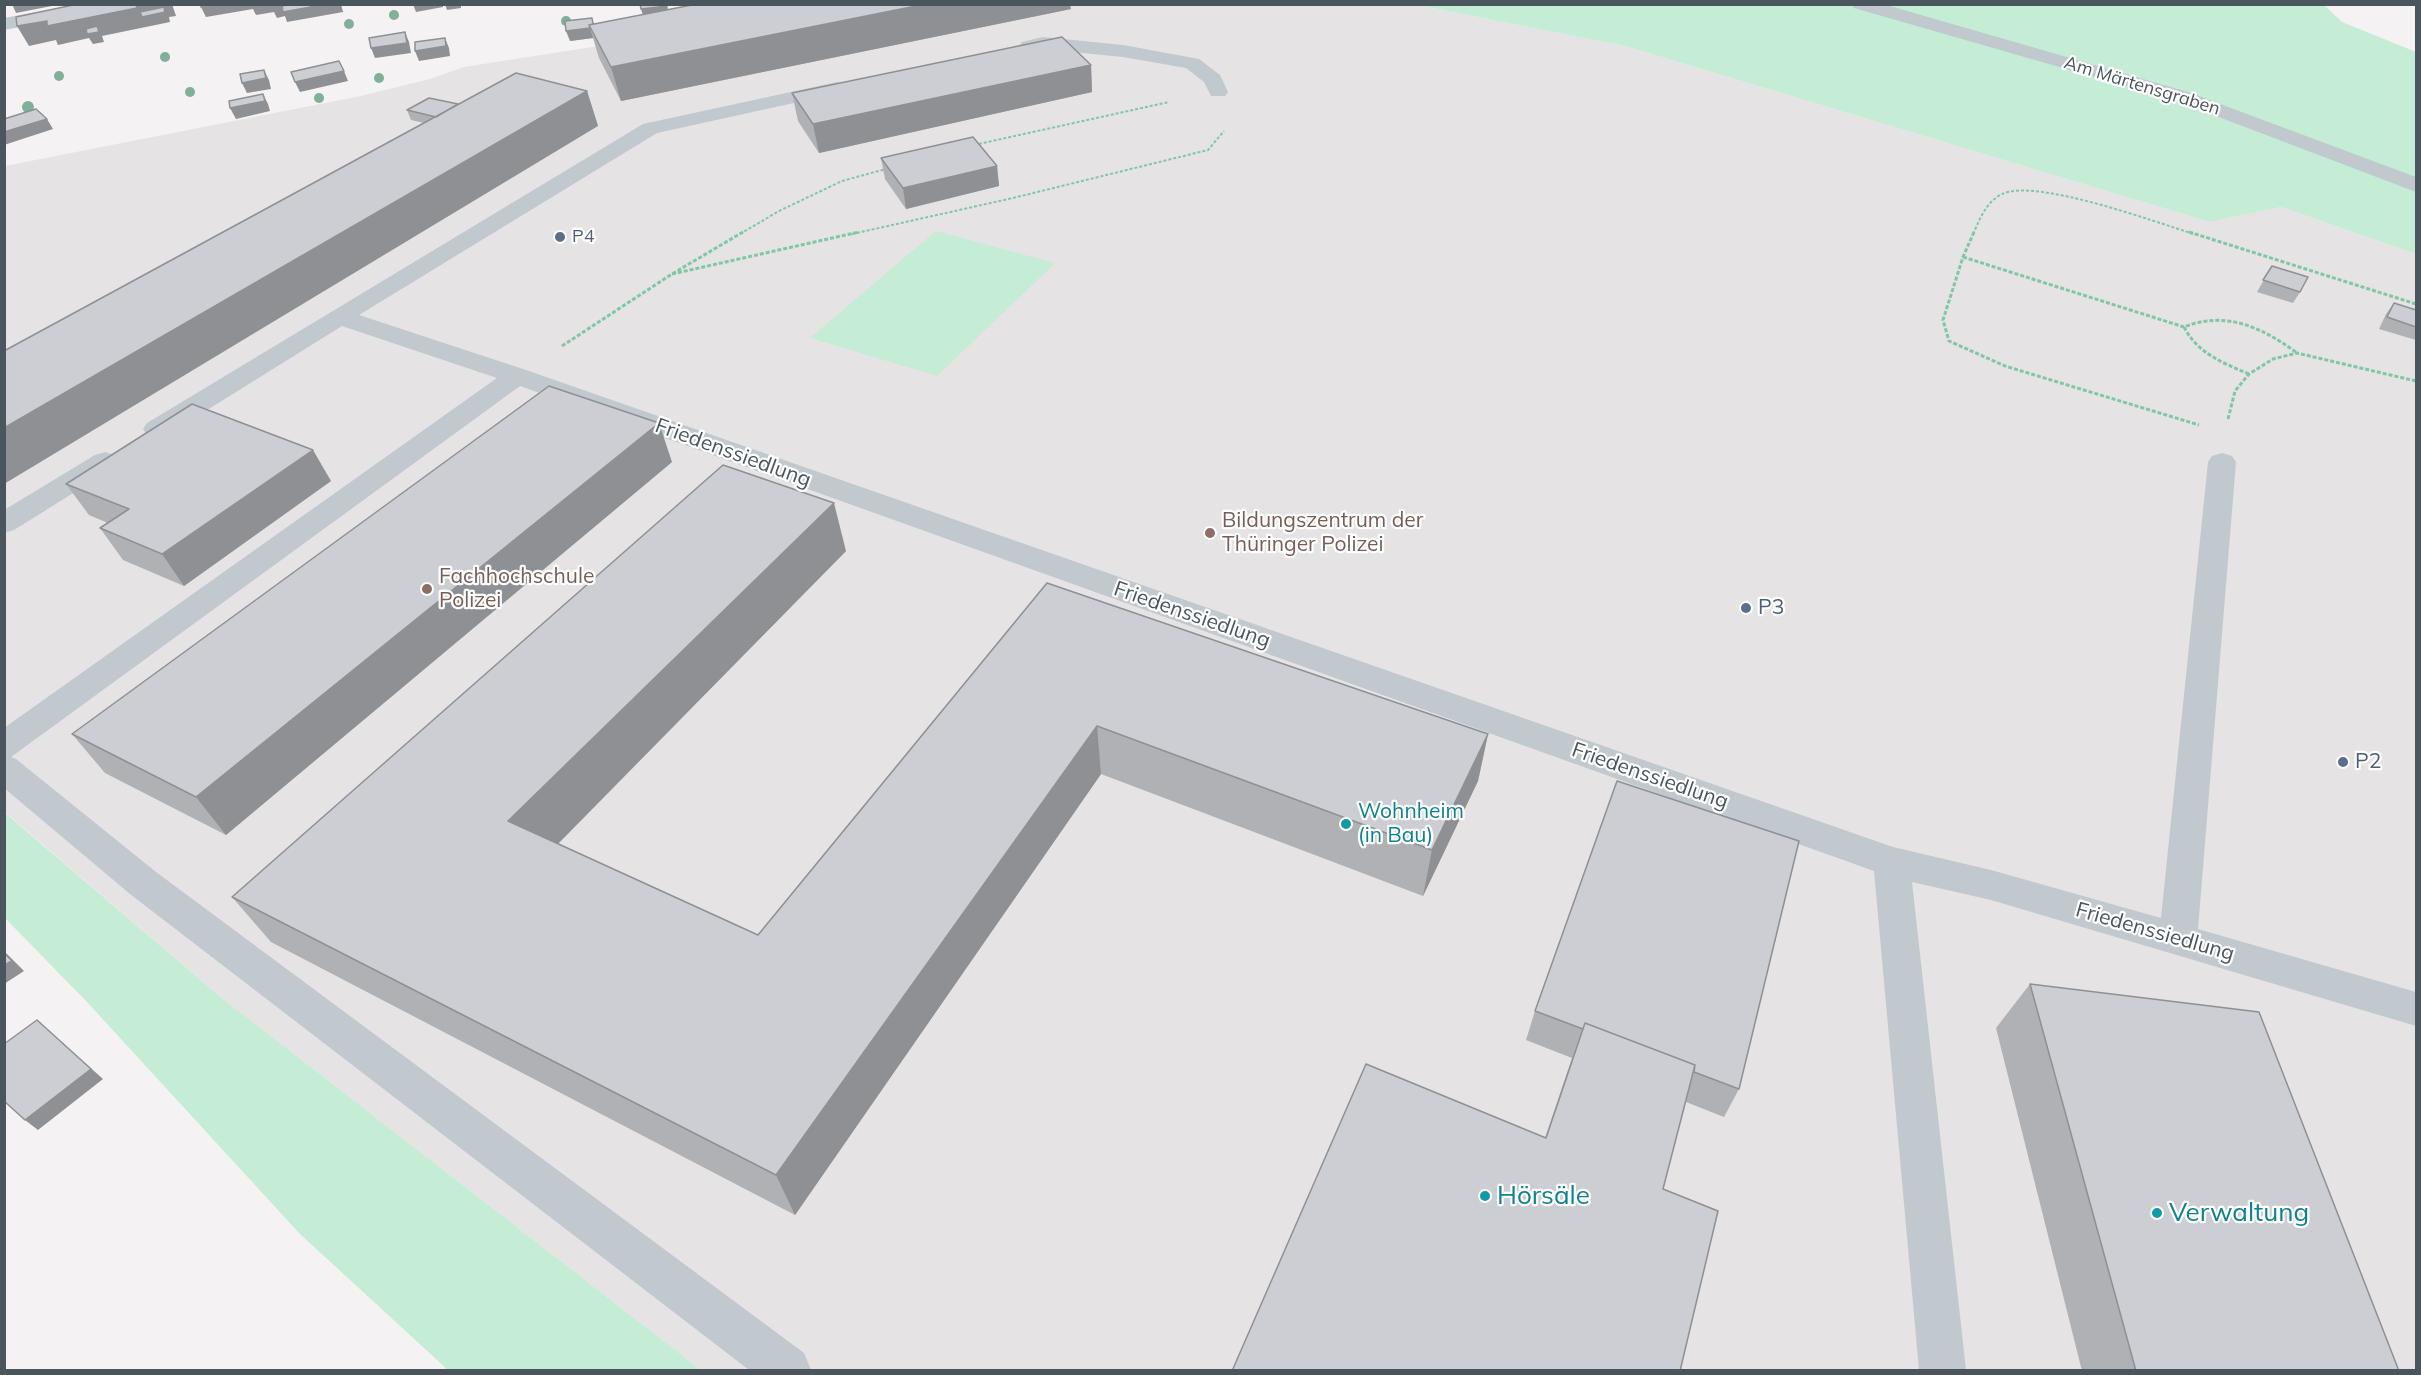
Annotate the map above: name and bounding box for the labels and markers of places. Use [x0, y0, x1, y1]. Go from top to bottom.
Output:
place label: P4 [572, 226, 595, 248]
marker: P4 [553, 230, 567, 244]
place label: Bildungszentrum der Thüringer Polizei [1222, 508, 1423, 558]
marker: Bildungszentrum der Thüringer Polizei [1203, 526, 1217, 540]
place label: Fachhochschule Polizei [439, 564, 594, 614]
marker: Fachhochschule Polizei [420, 582, 434, 596]
place label: P3 [1758, 595, 1784, 621]
marker: P3 [1739, 601, 1753, 615]
place label: P2 [2355, 749, 2381, 775]
marker: P2 [2336, 755, 2350, 769]
place label: Wohnheim (in Bau) [1358, 799, 1464, 849]
marker: Wohnheim (in Bau) [1339, 817, 1353, 831]
place label: Hörsäle [1497, 1180, 1590, 1212]
marker: Hörsäle [1478, 1189, 1492, 1203]
place label: Verwaltung [2169, 1197, 2309, 1229]
marker: Verwaltung [2150, 1206, 2164, 1220]

